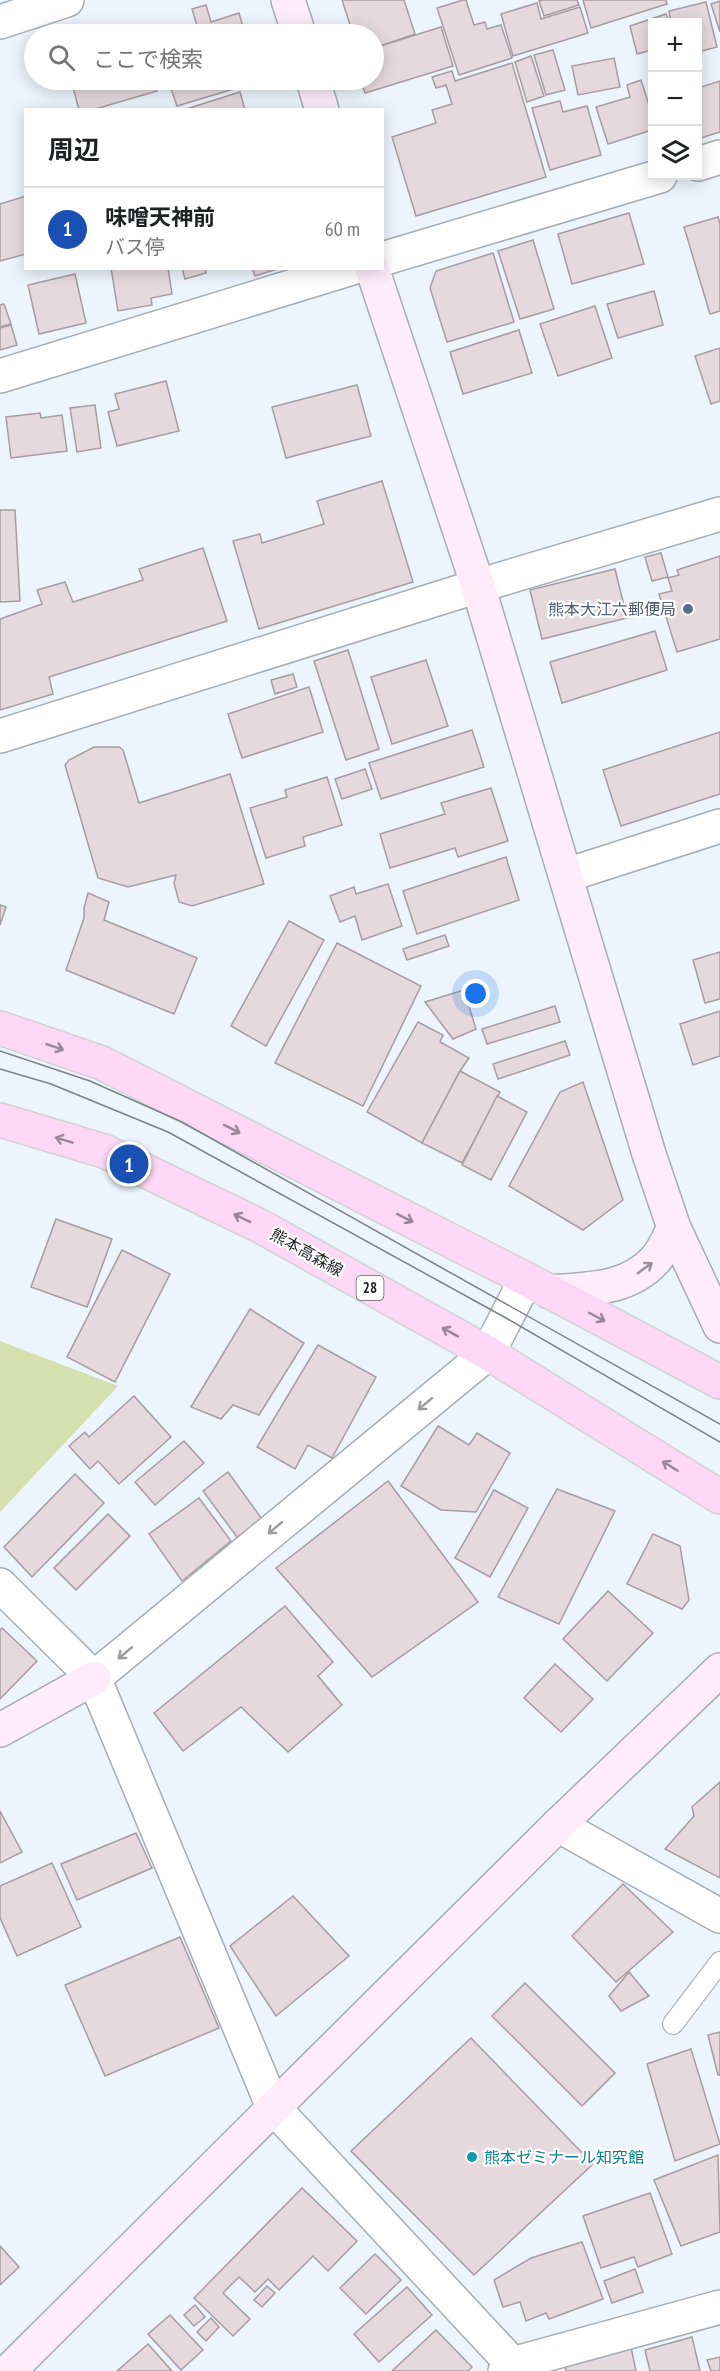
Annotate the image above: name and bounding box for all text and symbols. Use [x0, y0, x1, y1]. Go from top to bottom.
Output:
map controls [648, 18, 702, 180]
button: + [648, 18, 702, 72]
search box [24, 24, 384, 90]
icon: search [45, 41, 78, 74]
text: ここで検索 [93, 45, 203, 73]
button: − [648, 72, 702, 126]
button: layers [648, 126, 702, 180]
text: 周辺 [48, 133, 100, 166]
text: 味噌天神前 [105, 203, 215, 231]
text: 1 [63, 216, 72, 242]
text: 60 m [325, 216, 360, 242]
text: バス停 [105, 234, 165, 260]
place label: 熊本大江六郵便局 [548, 599, 676, 619]
marker: 熊本大江六郵便局 [681, 602, 695, 616]
your location [461, 979, 490, 1008]
one-way arrow [45, 1042, 64, 1053]
one-way arrow [223, 1123, 241, 1135]
one-way arrow [55, 1134, 74, 1145]
pin: 1 [110, 1142, 148, 1186]
one-way arrow [234, 1211, 252, 1223]
one-way arrow [396, 1212, 414, 1224]
street label: 熊本高森線 [267, 1224, 347, 1280]
one-way arrow [636, 1262, 652, 1274]
road number: 28 [356, 1276, 384, 1300]
one-way arrow [588, 1311, 605, 1323]
one-way arrow [442, 1326, 459, 1338]
one-way arrow [417, 1398, 433, 1411]
one-way arrow [662, 1460, 679, 1472]
one-way arrow [267, 1522, 283, 1535]
one-way arrow [117, 1646, 133, 1659]
place label: 熊本ゼミナール知究館 [484, 2147, 644, 2167]
marker: 熊本ゼミナール知究館 [465, 2150, 479, 2164]

